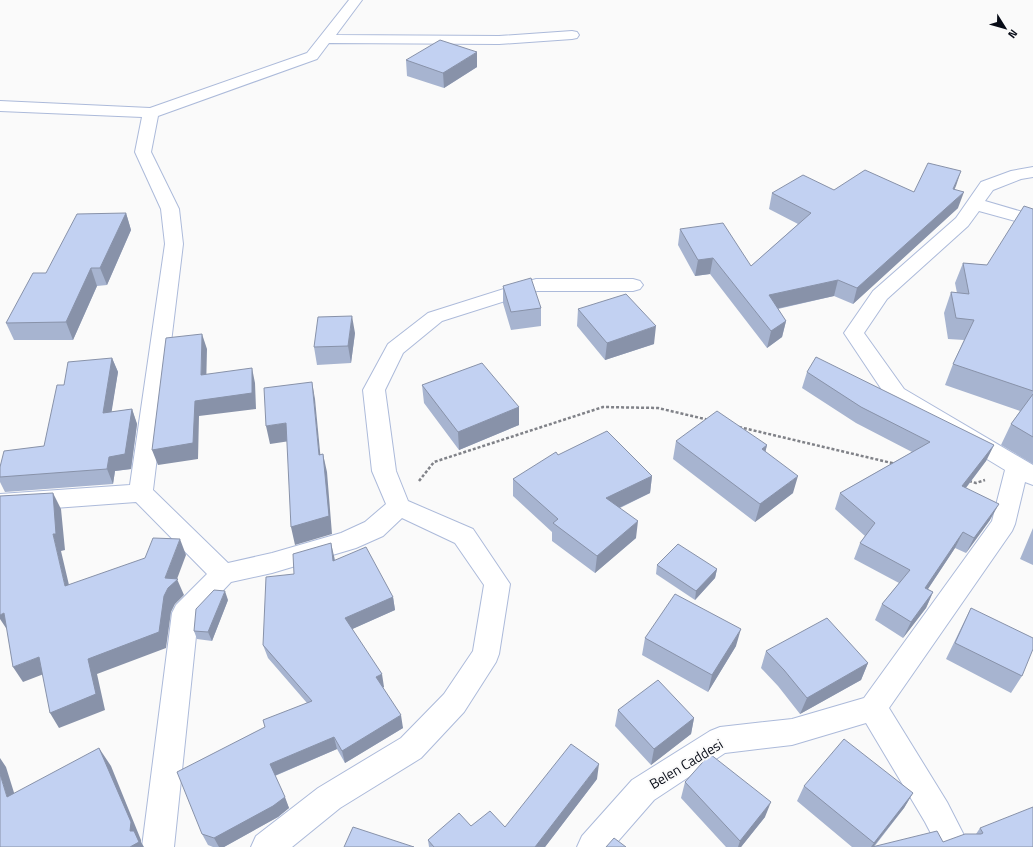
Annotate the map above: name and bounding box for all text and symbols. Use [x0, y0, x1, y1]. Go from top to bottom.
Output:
north arrow [985, 8, 1025, 48]
text: N [1004, 26, 1022, 42]
street label: Belen Caddesi [645, 733, 727, 794]

